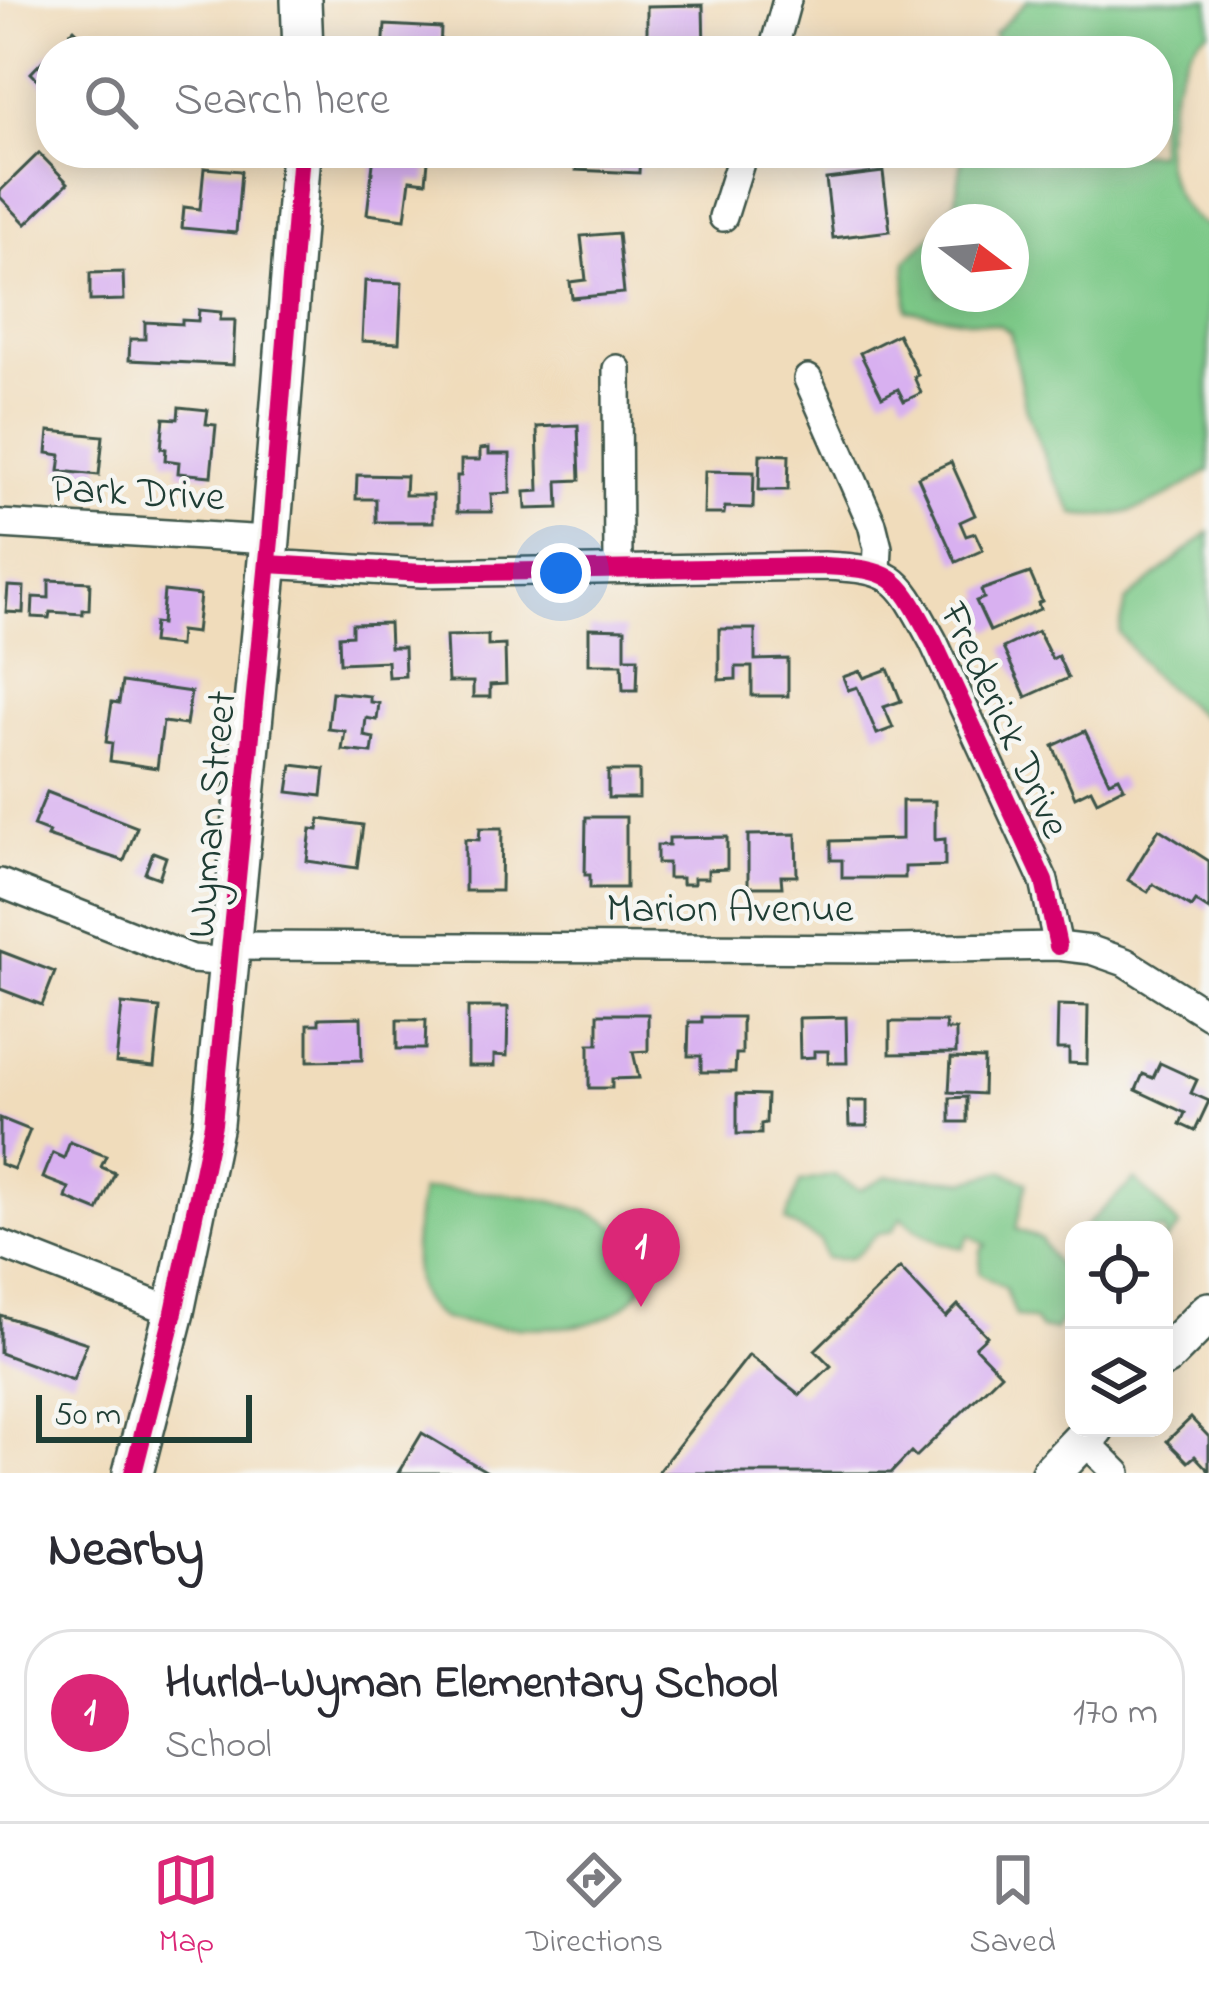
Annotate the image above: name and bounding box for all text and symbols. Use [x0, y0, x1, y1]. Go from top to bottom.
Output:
search box [36, 36, 1173, 168]
icon: search [78, 69, 144, 135]
text: Search here [174, 69, 390, 135]
north arrow [921, 204, 1029, 312]
street label: Park Drive [49, 459, 226, 530]
your location [531, 543, 591, 603]
street label: Frederick Drive [921, 592, 1084, 849]
street label: Wyman Street [172, 688, 255, 941]
street label: Marion Avenue [606, 880, 854, 941]
pin: 1 [602, 1208, 680, 1307]
map controls [1065, 1221, 1173, 1437]
button: locate [1065, 1221, 1173, 1329]
button: layers [1065, 1329, 1173, 1437]
scale bar [36, 1389, 252, 1442]
text: 50 m [54, 1392, 121, 1440]
text: Nearby [48, 1514, 204, 1589]
text: Hurld-Wyman Elementary School [165, 1652, 778, 1718]
text: 1 [84, 1685, 96, 1742]
text: 170 m [1073, 1685, 1158, 1742]
text: School [165, 1718, 272, 1775]
tab: Map [153, 1847, 219, 1967]
tab: Directions [526, 1847, 663, 1967]
tab: Saved [970, 1847, 1056, 1967]

